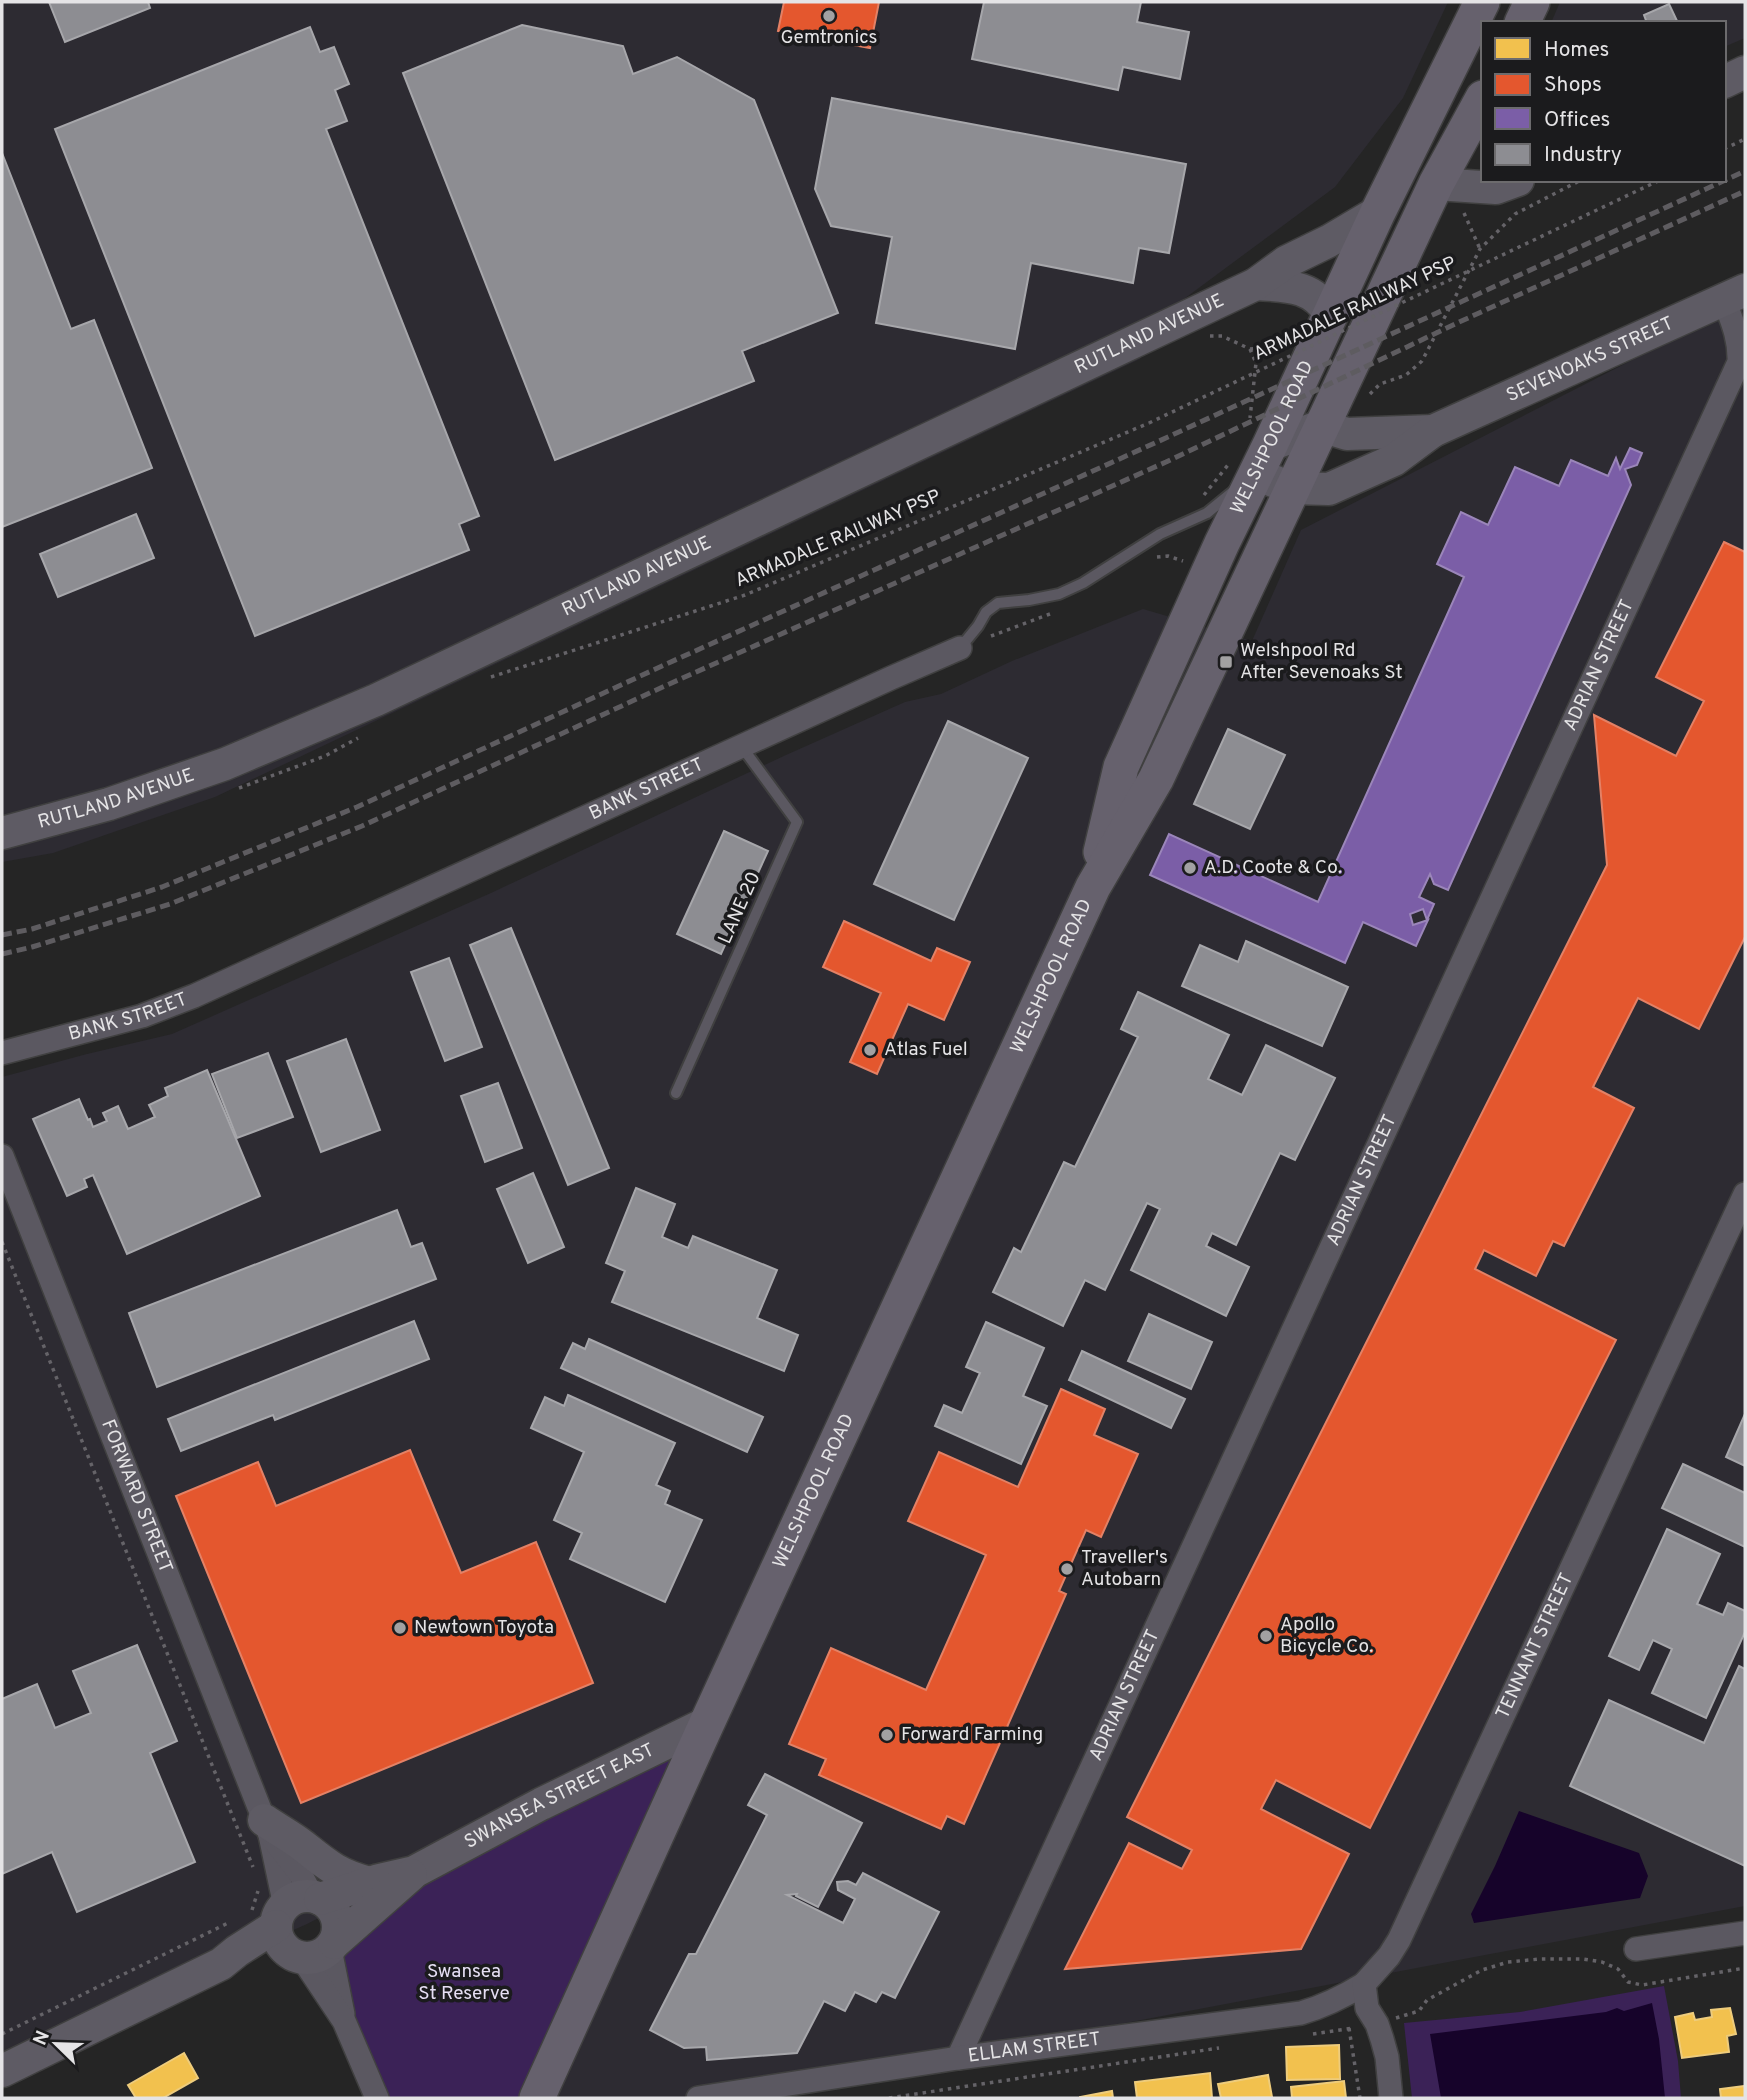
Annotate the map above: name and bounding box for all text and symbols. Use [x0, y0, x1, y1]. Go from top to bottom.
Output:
marker: Gemtronics [821, 8, 837, 24]
legend [1481, 21, 1726, 182]
place label: Gemtronics [781, 26, 877, 50]
text: Homes [1544, 37, 1609, 64]
text: Shops [1544, 72, 1602, 99]
text: Offices [1544, 107, 1610, 134]
text: Industry [1544, 142, 1622, 169]
street label: ARMADALE RAILWAY PSP [1250, 251, 1460, 367]
street label: RUTLAND AVENUE [1071, 289, 1228, 380]
street label: SEVENOAKS STREET [1503, 312, 1678, 408]
street label: WELSHPOOL ROAD [1226, 357, 1319, 519]
street label: ARMADALE RAILWAY PSP [732, 485, 944, 593]
street label: RUTLAND AVENUE [558, 531, 715, 622]
street label: ADRIAN STREET [1559, 596, 1640, 735]
place label: Welshpool Rd After Sevenoaks St [1240, 639, 1403, 685]
marker: Welshpool Rd After Sevenoaks St [1218, 654, 1234, 670]
street label: BANK STREET [586, 753, 708, 826]
street label: RUTLAND AVENUE [35, 764, 197, 835]
place label: A.D. Coote & Co. [1204, 856, 1342, 880]
marker: A.D. Coote & Co. [1182, 860, 1198, 876]
street label: LANE 20 [713, 868, 767, 948]
street label: WELSHPOOL ROAD [1006, 895, 1098, 1058]
street label: BANK STREET [66, 988, 191, 1047]
place label: Atlas Fuel [884, 1038, 968, 1062]
marker: Atlas Fuel [862, 1042, 878, 1058]
street label: ADRIAN STREET [1321, 1111, 1403, 1250]
street label: WELSHPOOL ROAD [768, 1410, 860, 1572]
street label: FORWARD STREET [95, 1416, 177, 1577]
place label: Traveller's Autobarn [1081, 1546, 1168, 1592]
marker: Traveller's Autobarn [1059, 1561, 1075, 1577]
street label: TENNANT STREET [1491, 1570, 1579, 1723]
place label: Apollo Bicycle Co. [1280, 1613, 1373, 1659]
place label: Newtown Toyota [414, 1616, 554, 1640]
marker: Newtown Toyota [392, 1620, 408, 1636]
street label: ADRIAN STREET [1084, 1626, 1165, 1765]
marker: Apollo Bicycle Co. [1258, 1628, 1274, 1644]
place label: Forward Farming [901, 1723, 1043, 1747]
marker: Forward Farming [879, 1727, 895, 1743]
street label: SWANSEA STREET EAST [461, 1738, 659, 1855]
park label: Swansea St Reserve [418, 1960, 510, 2006]
north arrow [21, 2009, 91, 2079]
text: N [28, 2027, 56, 2049]
street label: ELLAM STREET [967, 2027, 1102, 2069]

